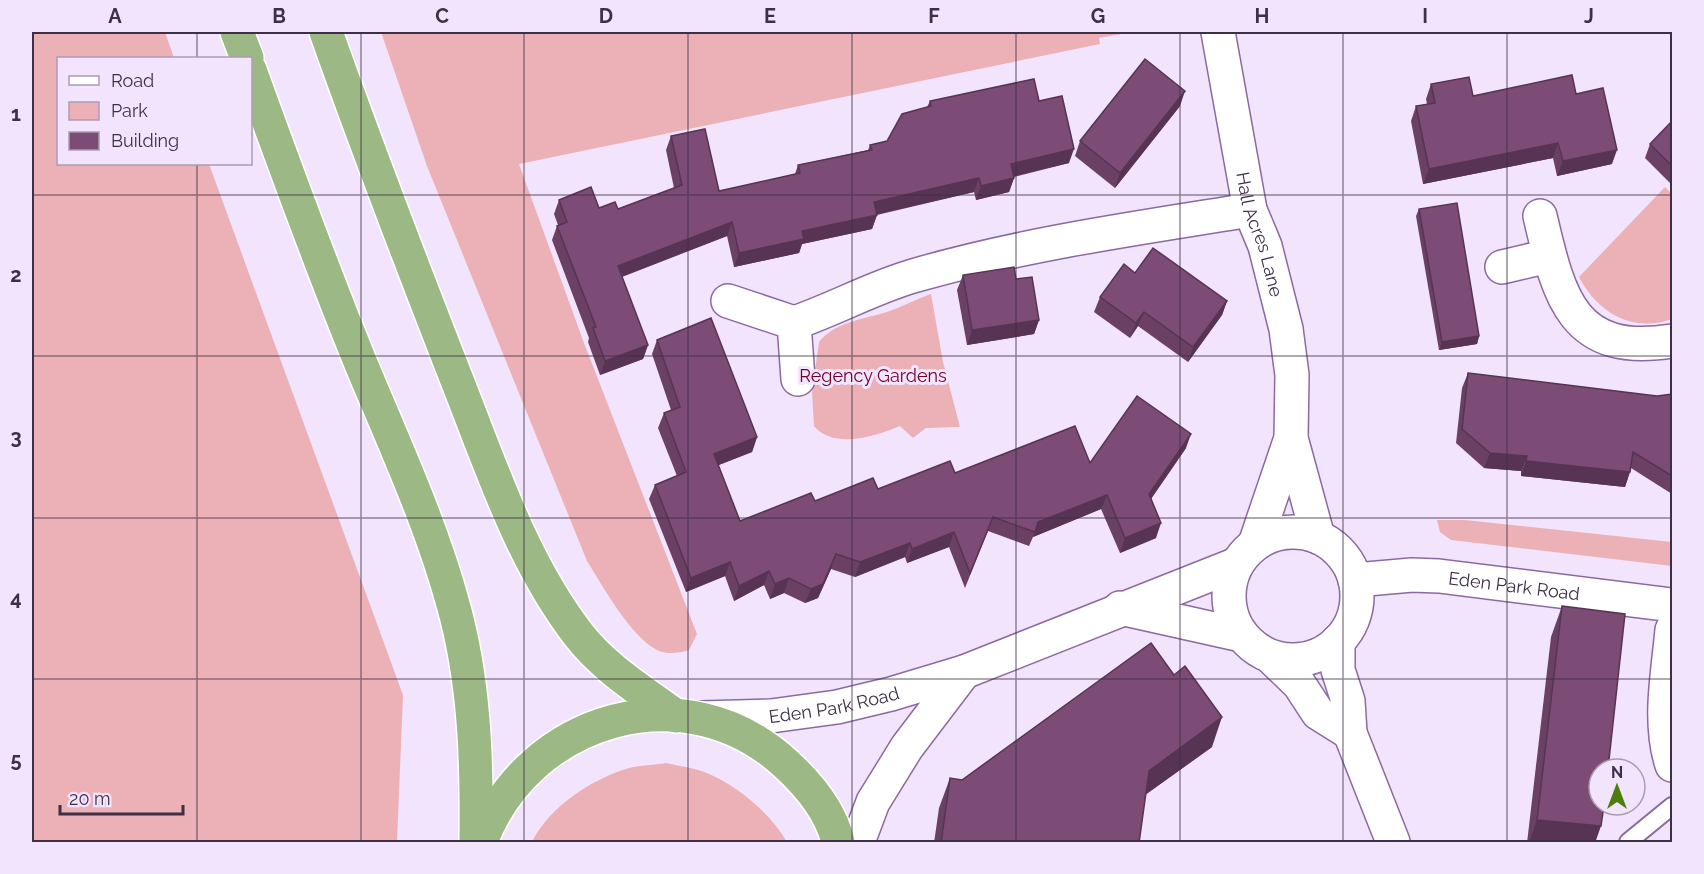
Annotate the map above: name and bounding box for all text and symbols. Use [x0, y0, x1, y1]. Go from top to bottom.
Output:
text: A [108, 4, 122, 28]
text: B [272, 4, 286, 28]
text: C [435, 4, 449, 28]
text: D [599, 4, 613, 28]
text: E [764, 4, 776, 28]
text: F [928, 4, 940, 28]
text: G [1091, 4, 1105, 28]
text: H [1255, 4, 1269, 28]
text: I [1422, 4, 1428, 28]
text: J [1584, 4, 1594, 28]
legend [57, 57, 252, 165]
text: Road [111, 70, 154, 91]
text: Park [111, 100, 148, 121]
text: 1 [11, 102, 21, 126]
text: Building [111, 130, 179, 151]
street label: Hall Acres Lane [1233, 170, 1288, 299]
text: 2 [10, 263, 22, 287]
park label: Regency Gardens [799, 365, 947, 386]
text: 3 [10, 425, 22, 449]
street label: Eden Park Road [1447, 567, 1581, 604]
text: 4 [10, 586, 22, 610]
street label: Eden Park Road [767, 682, 902, 727]
text: 5 [10, 748, 22, 772]
north arrow [1587, 757, 1647, 817]
text: N [1611, 763, 1623, 782]
scale bar [60, 778, 183, 816]
text: 20 m [69, 788, 111, 809]

